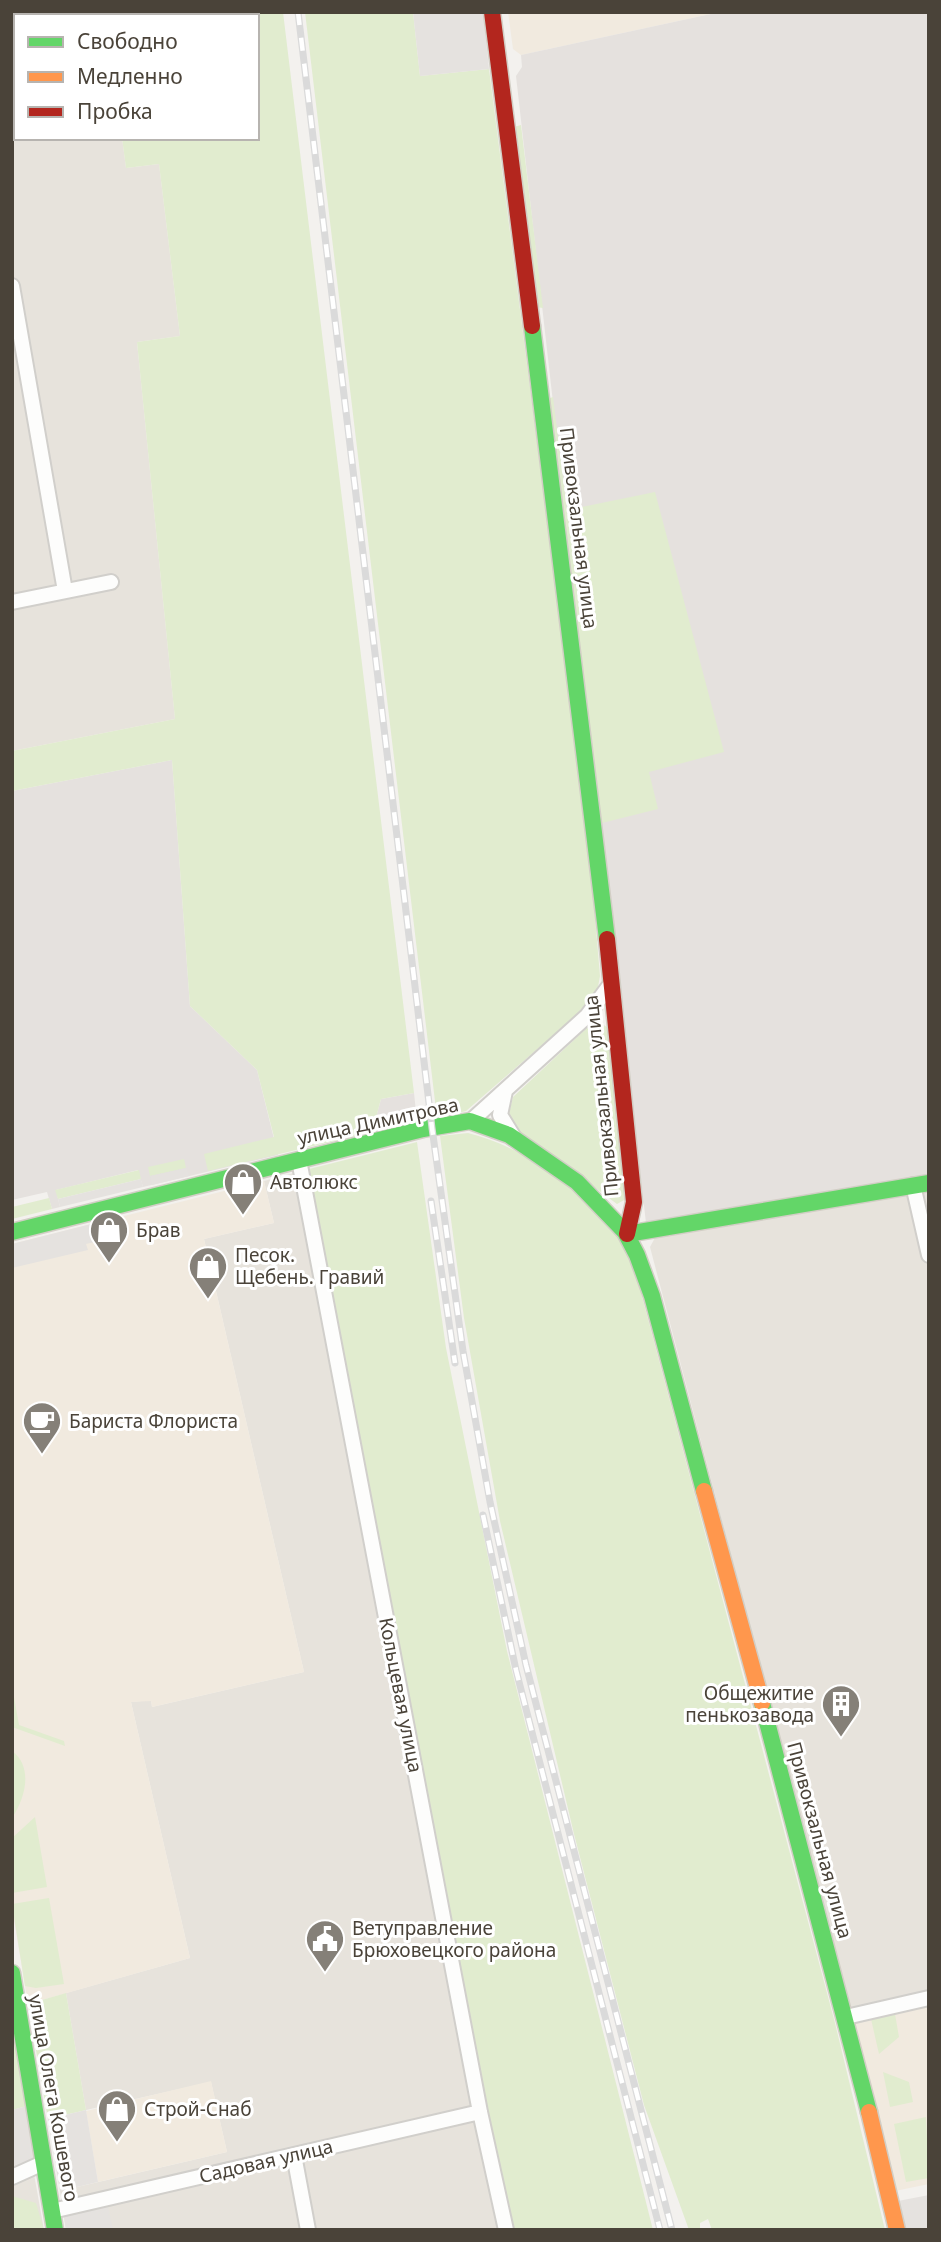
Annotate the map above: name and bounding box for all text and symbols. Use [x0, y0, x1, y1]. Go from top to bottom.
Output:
legend [14, 14, 259, 140]
text: Свободно [77, 27, 178, 55]
text: Медленно [77, 62, 183, 90]
text: Пробка [77, 97, 153, 125]
street label: Привокзальная улица [554, 426, 604, 630]
street label: Привокзальная улица [577, 994, 625, 1198]
street label: улица Димитрова [295, 1091, 461, 1151]
shop icon: Автолюкс [222, 1161, 264, 1216]
place label: Автолюкс [270, 1169, 358, 1195]
shop icon: Брав [88, 1209, 130, 1264]
place label: Брав [136, 1217, 181, 1243]
place label: Песок. Щебень. Гравий [235, 1242, 384, 1290]
shop icon: Песок. Щебень. Гравий [187, 1245, 229, 1300]
cafe icon: Бариста Флориста [21, 1400, 63, 1455]
place label: Бариста Флориста [69, 1408, 238, 1434]
street label: Кольцевая улица [373, 1615, 429, 1775]
place label: Общежитие пенькозавода [685, 1680, 814, 1728]
building icon: Общежитие пенькозавода [820, 1683, 862, 1738]
street label: Привокзальная улица [781, 1739, 859, 1941]
place label: Ветуправление Брюховецкого района [352, 1915, 556, 1963]
public building icon: Ветуправление Брюховецкого района [304, 1918, 346, 1973]
street label: улица Олега Кошевого [23, 1992, 85, 2204]
shop icon: Строй-Снаб [96, 2088, 138, 2143]
place label: Строй-Снаб [144, 2096, 251, 2122]
street label: Садовая улица [197, 2133, 335, 2189]

